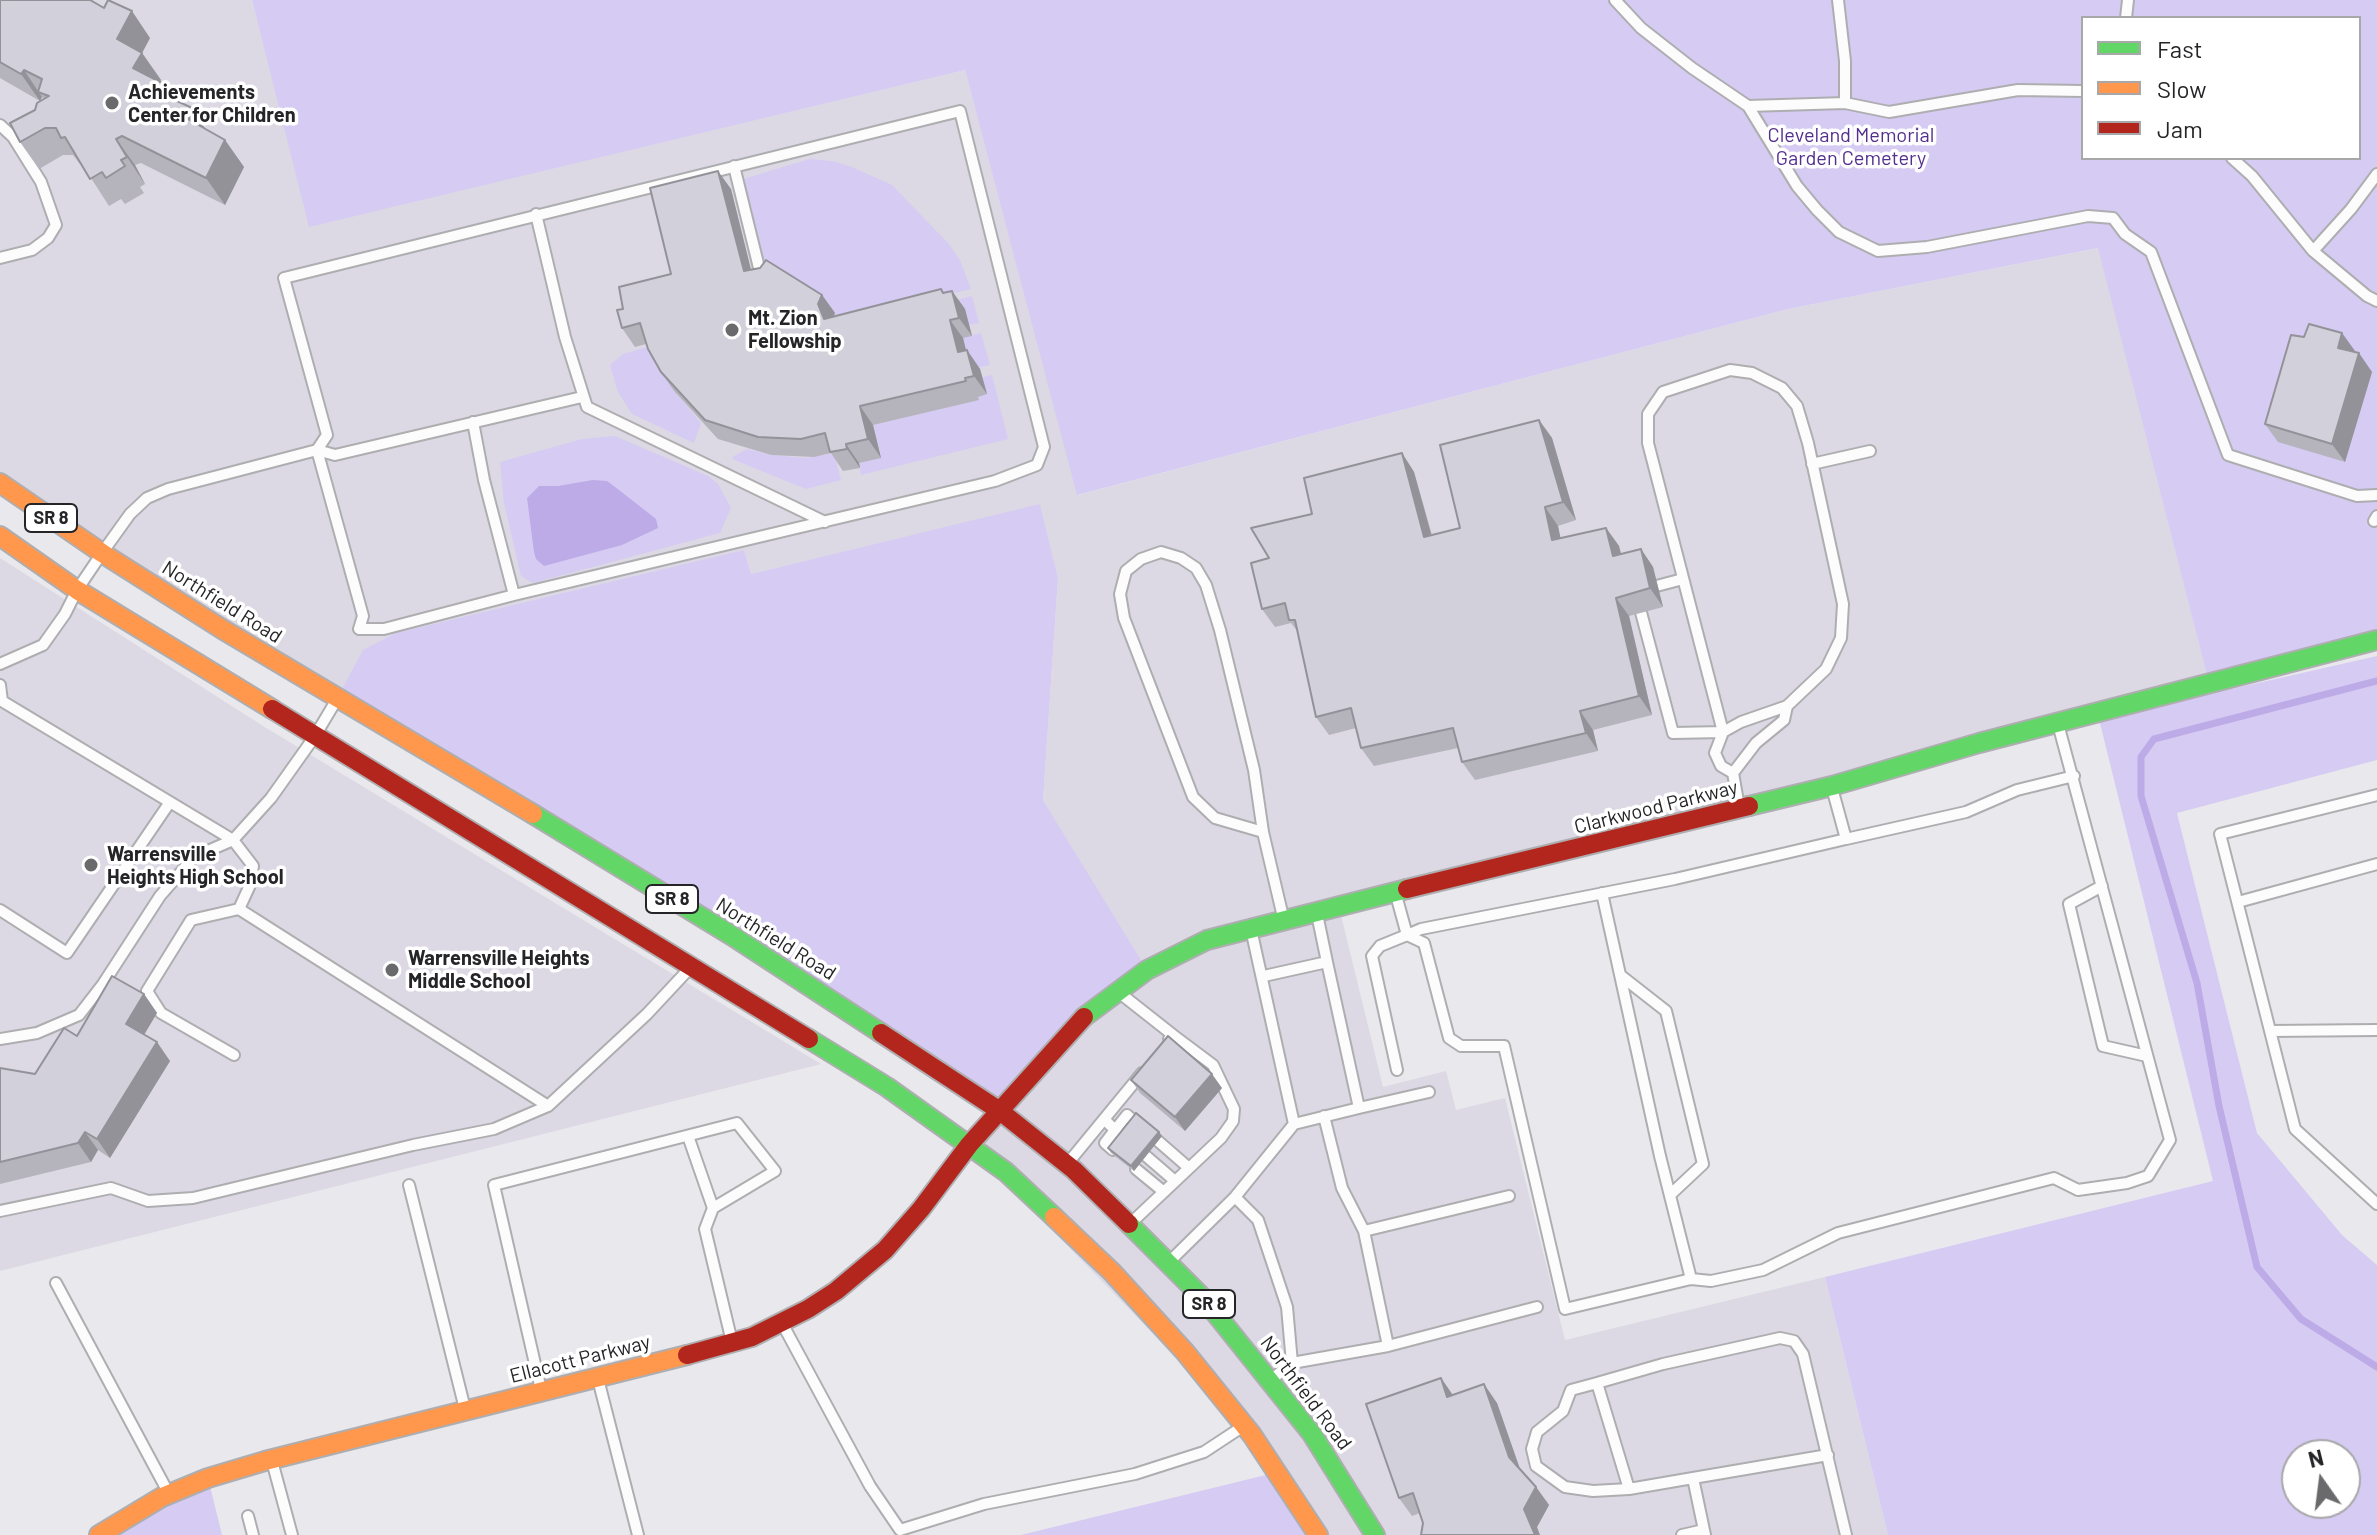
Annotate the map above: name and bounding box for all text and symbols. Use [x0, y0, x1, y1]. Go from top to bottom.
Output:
legend [2081, 16, 2361, 160]
text: Fast [2157, 34, 2202, 63]
text: Slow [2157, 74, 2206, 103]
place label: Achievements Center for Children [128, 80, 296, 127]
marker: Achievements Center for Children [103, 94, 121, 112]
text: Jam [2157, 114, 2203, 143]
park label: Cleveland Memorial Garden Cemetery [1768, 123, 1934, 170]
place label: Mt. Zion Fellowship [748, 306, 842, 353]
marker: Mt. Zion Fellowship [723, 321, 741, 339]
road number: SR 8 [25, 504, 77, 532]
street label: Northfield Road [158, 556, 286, 648]
street label: Clarkwood Parkway [1572, 775, 1740, 839]
place label: Warrensville Heights High School [107, 842, 284, 889]
marker: Warrensville Heights High School [82, 856, 100, 874]
road number: SR 8 [646, 885, 698, 913]
street label: Northfield Road [712, 893, 840, 985]
place label: Warrensville Heights Middle School [408, 946, 590, 993]
marker: Warrensville Heights Middle School [383, 961, 401, 979]
road number: SR 8 [1183, 1290, 1235, 1318]
street label: Ellacott Parkway [507, 1330, 653, 1388]
street label: Northfield Road [1255, 1331, 1357, 1455]
north arrow [2281, 1439, 2361, 1519]
text: N [2305, 1443, 2326, 1472]

